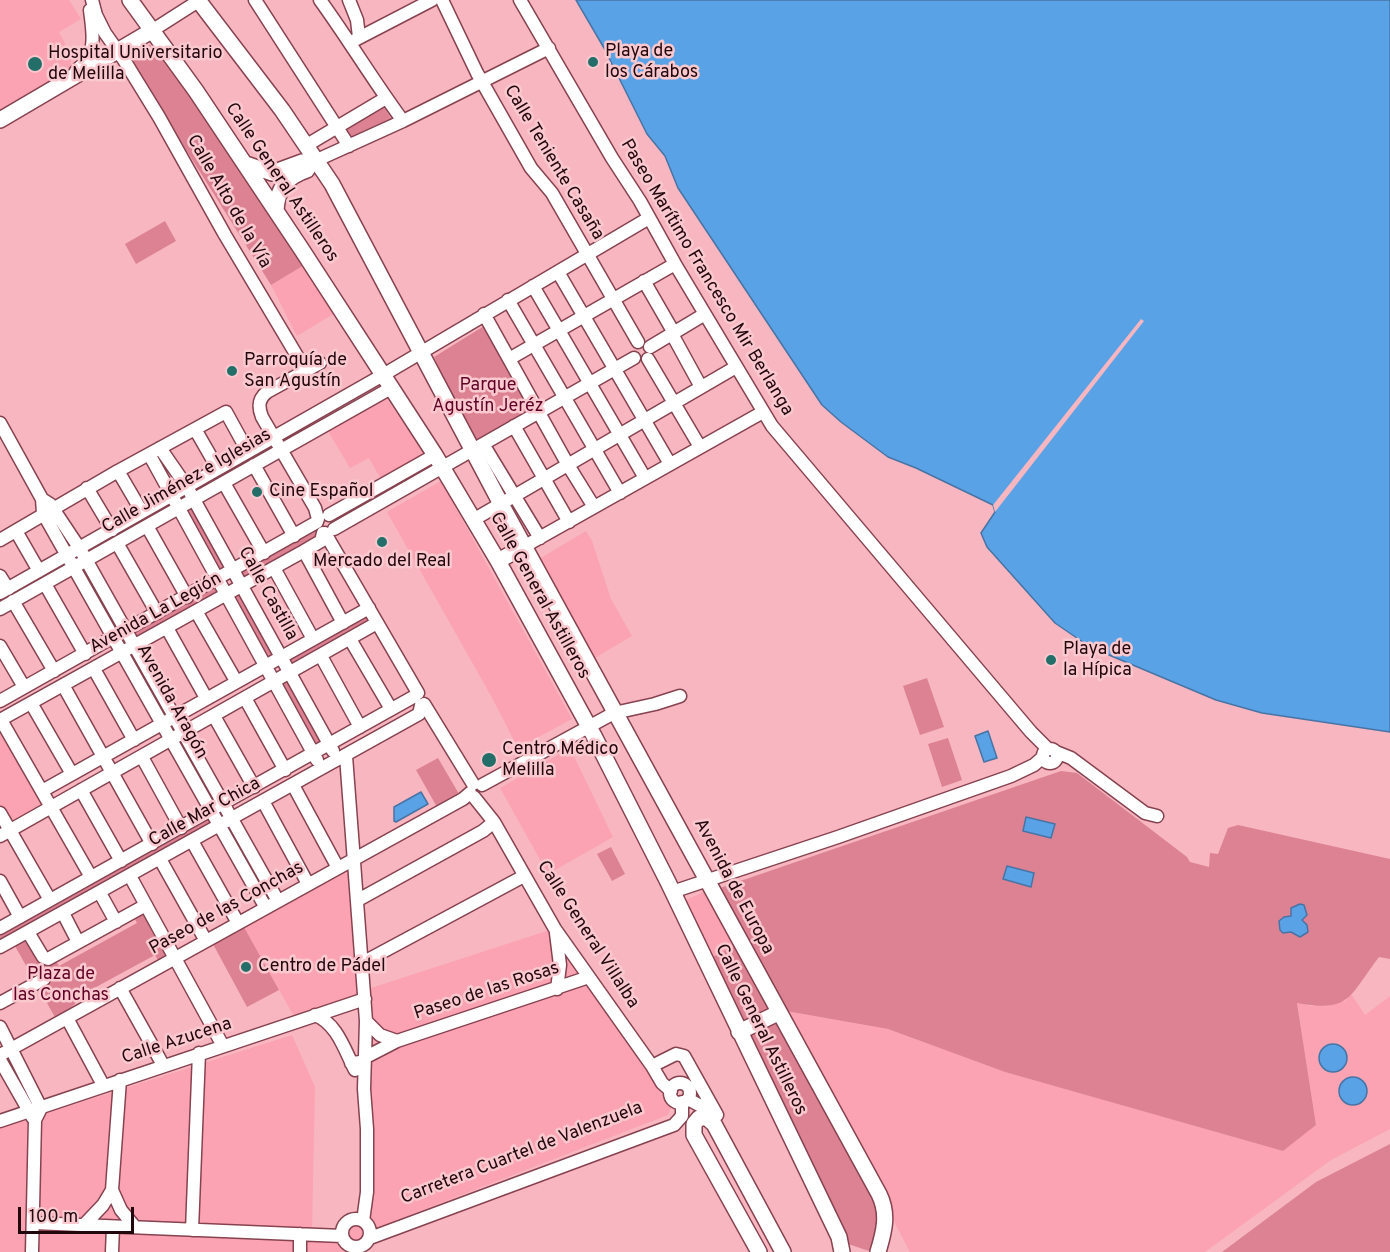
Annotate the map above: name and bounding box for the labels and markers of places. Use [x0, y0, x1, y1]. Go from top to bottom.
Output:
place label: Playa de los Cárabos [605, 41, 698, 84]
place label: Hospital Universitario de Melilla [48, 43, 223, 86]
marker: Hospital Universitario de Melilla [26, 55, 44, 73]
marker: Playa de los Cárabos [586, 55, 600, 69]
place label: Parroquía de San Agustín [244, 350, 347, 392]
marker: Parroquía de San Agustín [225, 364, 239, 378]
place label: Cine Español [269, 481, 373, 503]
marker: Cine Español [250, 485, 264, 499]
marker: Mercado del Real [375, 535, 389, 549]
place label: Mercado del Real [313, 551, 451, 573]
place label: Playa de la Hípica [1063, 639, 1132, 682]
marker: Playa de la Hípica [1044, 653, 1058, 667]
place label: Centro Médico Melilla [502, 739, 618, 782]
marker: Centro Médico Melilla [480, 751, 498, 769]
place label: Centro de Pádel [258, 956, 386, 978]
marker: Centro de Pádel [239, 960, 253, 974]

